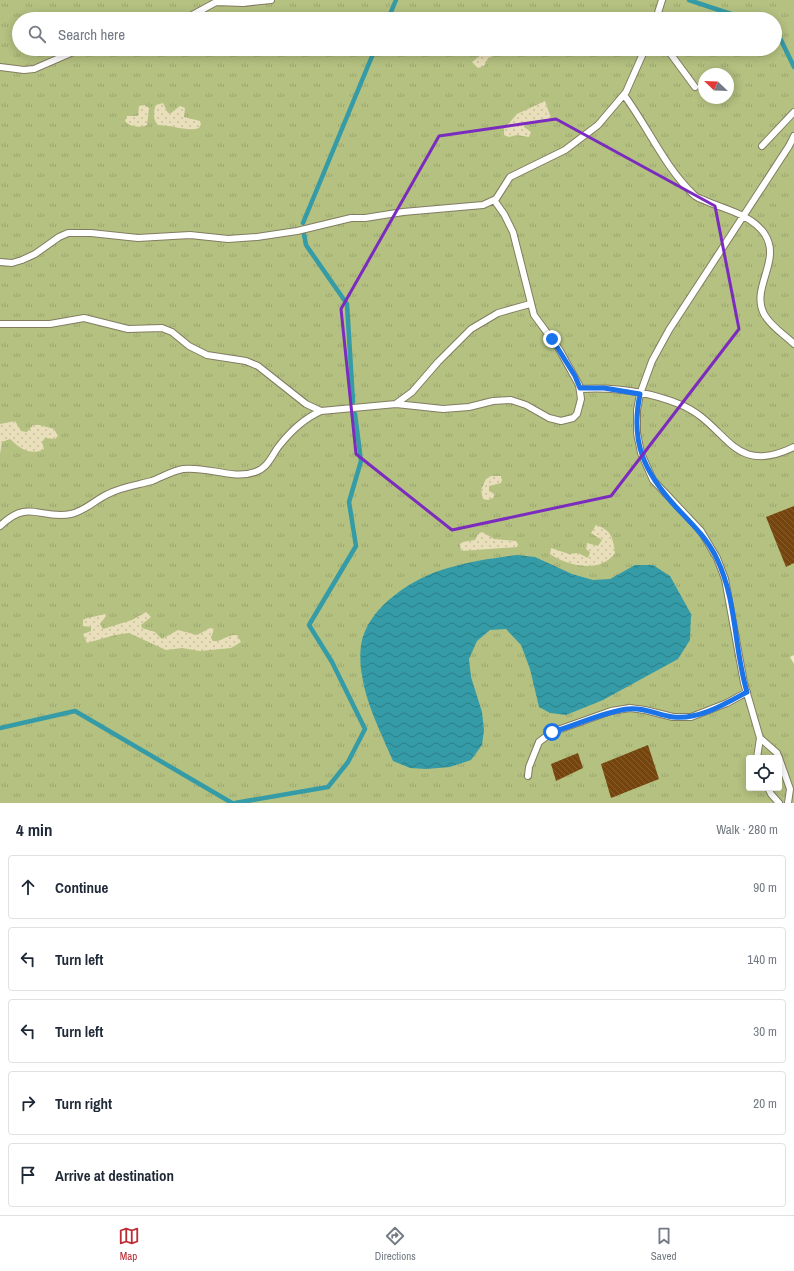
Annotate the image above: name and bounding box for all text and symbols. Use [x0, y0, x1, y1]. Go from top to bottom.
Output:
search box [12, 12, 782, 56]
icon: search [26, 23, 48, 45]
text: Search here [58, 24, 125, 45]
north arrow [698, 68, 734, 104]
route end [543, 330, 561, 348]
route start [543, 723, 561, 741]
map controls [746, 755, 782, 791]
button: locate [746, 755, 782, 791]
text: 4 min [16, 818, 52, 841]
text: Walk · 280 m [716, 821, 778, 838]
icon: ahead [17, 876, 39, 898]
text: Continue [55, 877, 108, 898]
text: 90 m [753, 879, 777, 896]
icon: left [17, 948, 39, 970]
text: Turn left [55, 949, 103, 970]
text: 140 m [747, 951, 777, 968]
icon: left [17, 1020, 39, 1042]
text: Turn left [55, 1021, 103, 1042]
text: 30 m [753, 1023, 777, 1040]
icon: right [17, 1092, 39, 1114]
text: Turn right [55, 1093, 112, 1114]
text: 20 m [753, 1095, 777, 1112]
icon: arrive [17, 1164, 39, 1186]
text: Arrive at destination [55, 1165, 174, 1186]
tab: Map [118, 1225, 140, 1263]
tab: Directions [375, 1225, 416, 1263]
tab: Saved [651, 1225, 676, 1263]

